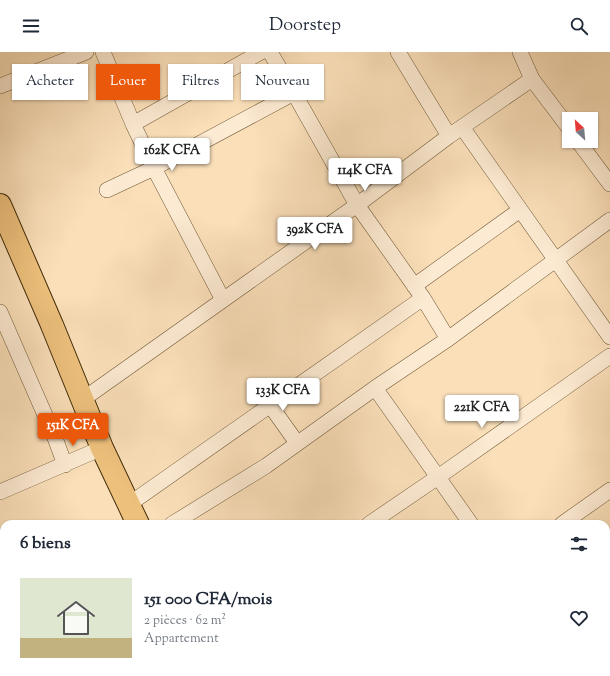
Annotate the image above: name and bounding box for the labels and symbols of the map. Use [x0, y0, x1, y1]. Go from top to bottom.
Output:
north arrow [562, 112, 598, 148]
pin: 162K CFA [131, 138, 213, 172]
pin: 114K CFA [324, 158, 406, 192]
pin: 392K CFA [274, 217, 356, 251]
pin: 133K CFA [242, 378, 324, 412]
pin: 221K CFA [441, 395, 523, 429]
pin: 151K CFA [32, 413, 114, 447]

